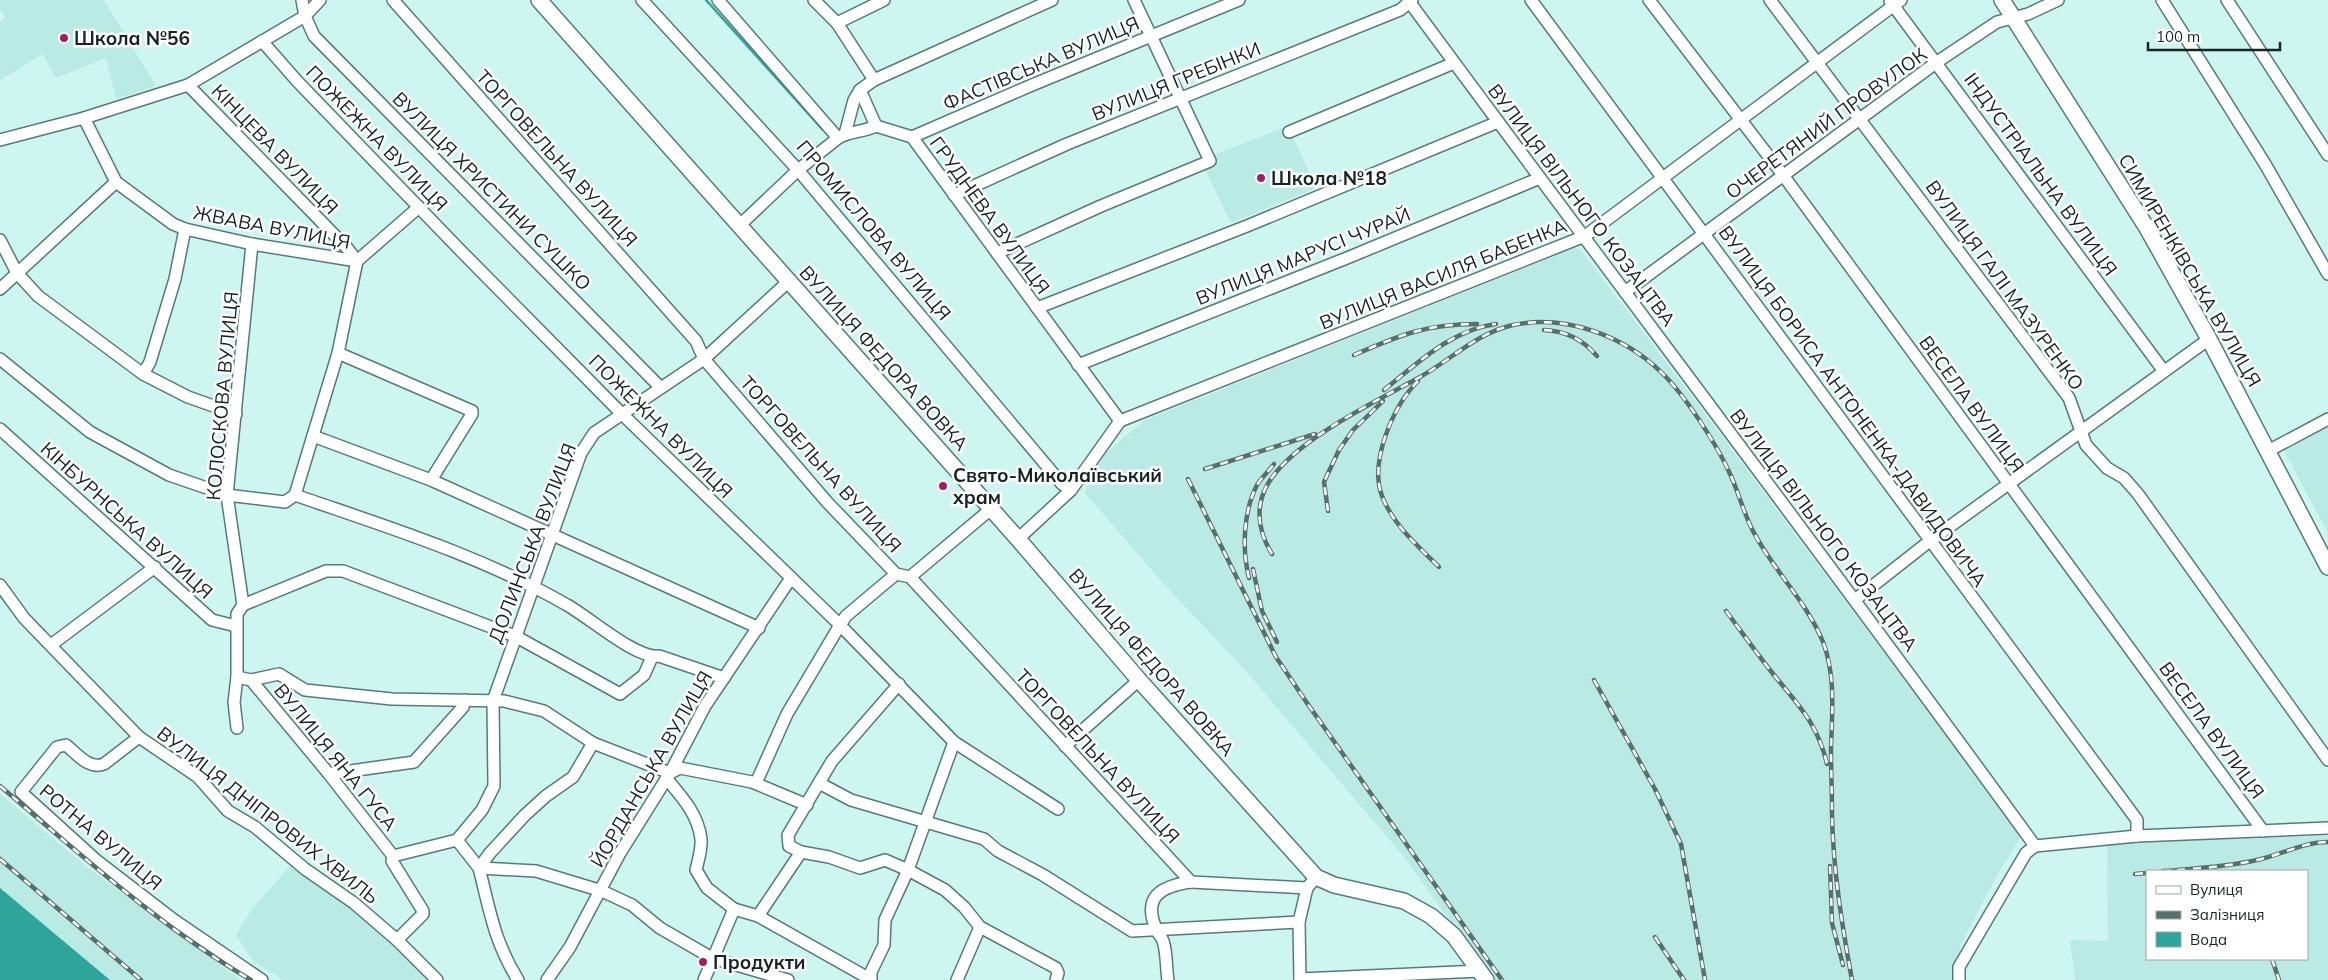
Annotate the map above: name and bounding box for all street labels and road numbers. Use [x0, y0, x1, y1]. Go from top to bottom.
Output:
street label: ФАСТІВСЬКА ВУЛИЦЯ [939, 11, 1143, 115]
street label: ВУЛИЦЯ ГРЕБІНКИ [1088, 36, 1264, 126]
street label: ОЧЕРЕТЯНИЙ ПРОВУЛОК [1721, 42, 1932, 204]
street label: ПОЖЕЖНА ВУЛИЦЯ [301, 60, 453, 216]
street label: ТОРГОВЕЛЬНА ВУЛИЦЯ [471, 65, 643, 251]
street label: ІНДУСТРІАЛЬНА ВУЛИЦЯ [1959, 68, 2123, 280]
street label: КІНЦЕВА ВУЛИЦЯ [207, 79, 343, 219]
street label: ВУЛИЦЯ ВІЛЬНОГО КОЗАЦТВА [1483, 79, 1681, 331]
street label: ВУЛИЦЯ ХРИСТИНИ СУШКО [388, 87, 596, 295]
street label: ГРУДНЕВА ВУЛИЦЯ [925, 132, 1055, 298]
street label: ПРОМИСЛОВА ВУЛИЦЯ [792, 135, 956, 325]
street label: СИМИРЕНКІВСЬКА ВУЛИЦЯ [2113, 149, 2267, 391]
street label: ВУЛИЦЯ ГАЛІ МАЗУРЕНКО [1921, 175, 2089, 395]
street label: ЖВАВА ВУЛИЦЯ [192, 200, 352, 254]
street label: ВУЛИЦЯ МАРУСІ ЧУРАЙ [1192, 202, 1414, 310]
street label: ВУЛИЦЯ ВАСИЛЯ БАБЕНКА [1316, 213, 1570, 335]
street label: ВУЛИЦЯ БОРИСА АНТОНЕНКА-ДАВИДОВИЧА [1714, 221, 1992, 591]
street label: ВУЛИЦЯ ФЕДОРА ВОВКА [794, 260, 974, 456]
street label: КОЛОСКОВА ВУЛИЦЯ [201, 290, 243, 502]
street label: ВЕСЕЛА ВУЛИЦЯ [1914, 331, 2030, 477]
street label: ПОЖЕЖНА ВУЛИЦЯ [584, 349, 738, 503]
street label: ТОРГОВЕЛЬНА ВУЛИЦЯ [735, 371, 907, 557]
street label: ВУЛИЦЯ ВІЛЬНОГО КОЗАЦТВА [1725, 404, 1923, 656]
street label: КІНБУРНСЬКА ВУЛИЦЯ [36, 436, 218, 604]
street label: ДОЛИНСЬКА ВУЛИЦЯ [483, 440, 581, 646]
street label: ВУЛИЦЯ ФЕДОРА ВОВКА [1064, 563, 1240, 761]
street label: ВЕСЕЛА ВУЛИЦЯ [2154, 657, 2270, 803]
street label: ТОРГОВЕЛЬНА ВУЛИЦЯ [1011, 664, 1185, 848]
street label: ЙОРДАНСЬКА ВУЛИЦЯ [585, 666, 717, 872]
street label: ВУЛИЦЯ ЯНА ГУСА [269, 678, 403, 836]
street label: ВУЛИЦЯ ДНІПРОВИХ ХВИЛЬ [153, 721, 383, 909]
street label: РОТНА ВУЛИЦЯ [35, 779, 167, 895]

